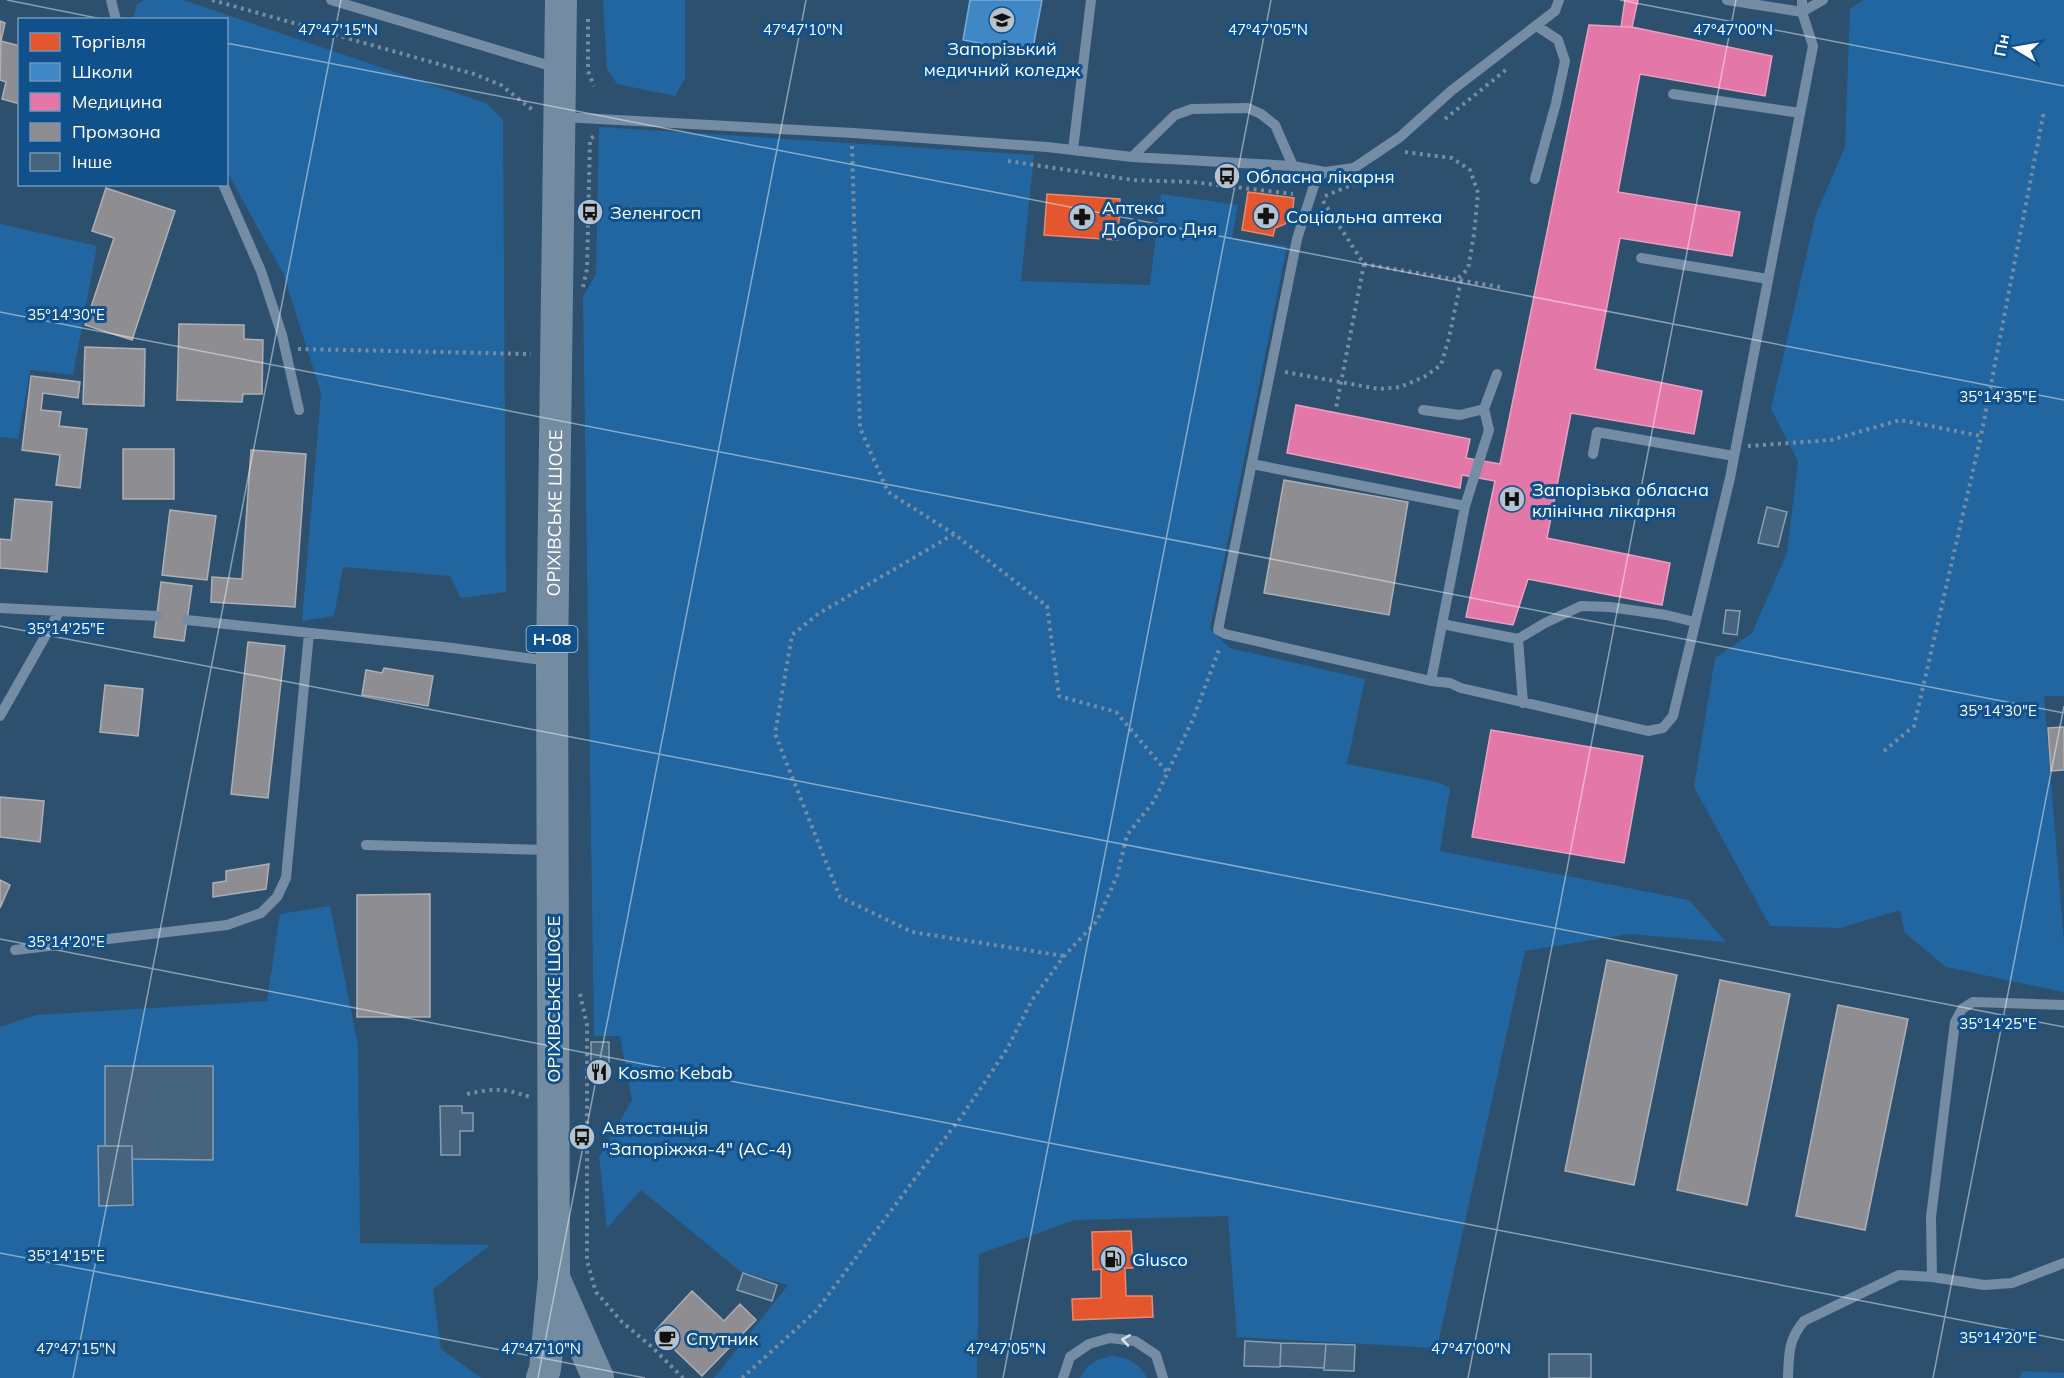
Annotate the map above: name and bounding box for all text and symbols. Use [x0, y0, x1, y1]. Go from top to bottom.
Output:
school or university icon: Запорізький медичний коледж [987, 5, 1017, 35]
legend [18, 18, 228, 186]
north arrow [1986, 18, 2046, 78]
text: 47°47'15"N [298, 20, 378, 39]
text: 47°47'10"N [763, 20, 843, 39]
text: 47°47'05"N [1228, 20, 1308, 39]
text: 47°47'00"N [1693, 20, 1773, 39]
text: Торгівля [72, 30, 146, 53]
text: Пн [1989, 32, 2013, 58]
place label: Запорізький медичний коледж [924, 37, 1081, 81]
text: Школи [72, 60, 133, 83]
text: Медицина [72, 90, 163, 113]
text: Промзона [72, 120, 161, 143]
text: Інше [72, 150, 112, 173]
bus stop icon: Обласна лікарня [1212, 161, 1242, 191]
place label: Обласна лікарня [1246, 165, 1395, 188]
place label: Аптека Доброго Дня [1102, 196, 1217, 240]
bus stop icon: Зеленгосп [575, 197, 605, 227]
place label: Зеленгосп [610, 201, 701, 224]
pharmacy icon: Соціальна аптека [1251, 201, 1281, 231]
pharmacy icon: Аптека Доброго Дня [1067, 202, 1097, 232]
place label: Соціальна аптека [1286, 205, 1442, 228]
text: 35°14'30"E [27, 305, 105, 324]
text: 35°14'35"E [1959, 387, 2037, 406]
street label: ОРІХІВСЬКЕ ШОСЕ [541, 429, 567, 597]
place label: Запорізька обласна клінічна лікарня [1532, 478, 1709, 522]
hospital icon: Запорізька обласна клінічна лікарня [1497, 484, 1527, 514]
text: 35°14'25"E [27, 619, 105, 638]
road number: Н-08 [526, 626, 578, 652]
text: 35°14'30"E [1959, 701, 2037, 720]
street label: ОРІХІВСЬКЕ ШОСЕ [542, 916, 565, 1082]
text: 35°14'20"E [27, 932, 105, 951]
text: 35°14'25"E [1959, 1014, 2037, 1033]
restaurant icon: Kosmo Kebab [584, 1057, 614, 1087]
place label: Kosmo Kebab [618, 1061, 733, 1084]
place label: Автостанція "Запоріжжя-4" (АС-4) [602, 1116, 792, 1160]
bus stop icon: Автостанція "Запоріжжя-4" (АС-4) [567, 1122, 597, 1152]
fuel station icon: Glusco [1098, 1244, 1128, 1274]
text: 35°14'15"E [27, 1246, 105, 1265]
place label: Glusco [1132, 1248, 1188, 1271]
cafe icon: Спутник [652, 1323, 682, 1353]
place label: Спутник [686, 1327, 758, 1350]
text: 35°14'20"E [1959, 1328, 2037, 1347]
one-way arrow [1122, 1334, 1132, 1347]
text: 47°47'15"N [36, 1339, 116, 1358]
text: 47°47'10"N [501, 1339, 581, 1358]
text: 47°47'05"N [966, 1339, 1046, 1358]
text: 47°47'00"N [1431, 1339, 1511, 1358]

